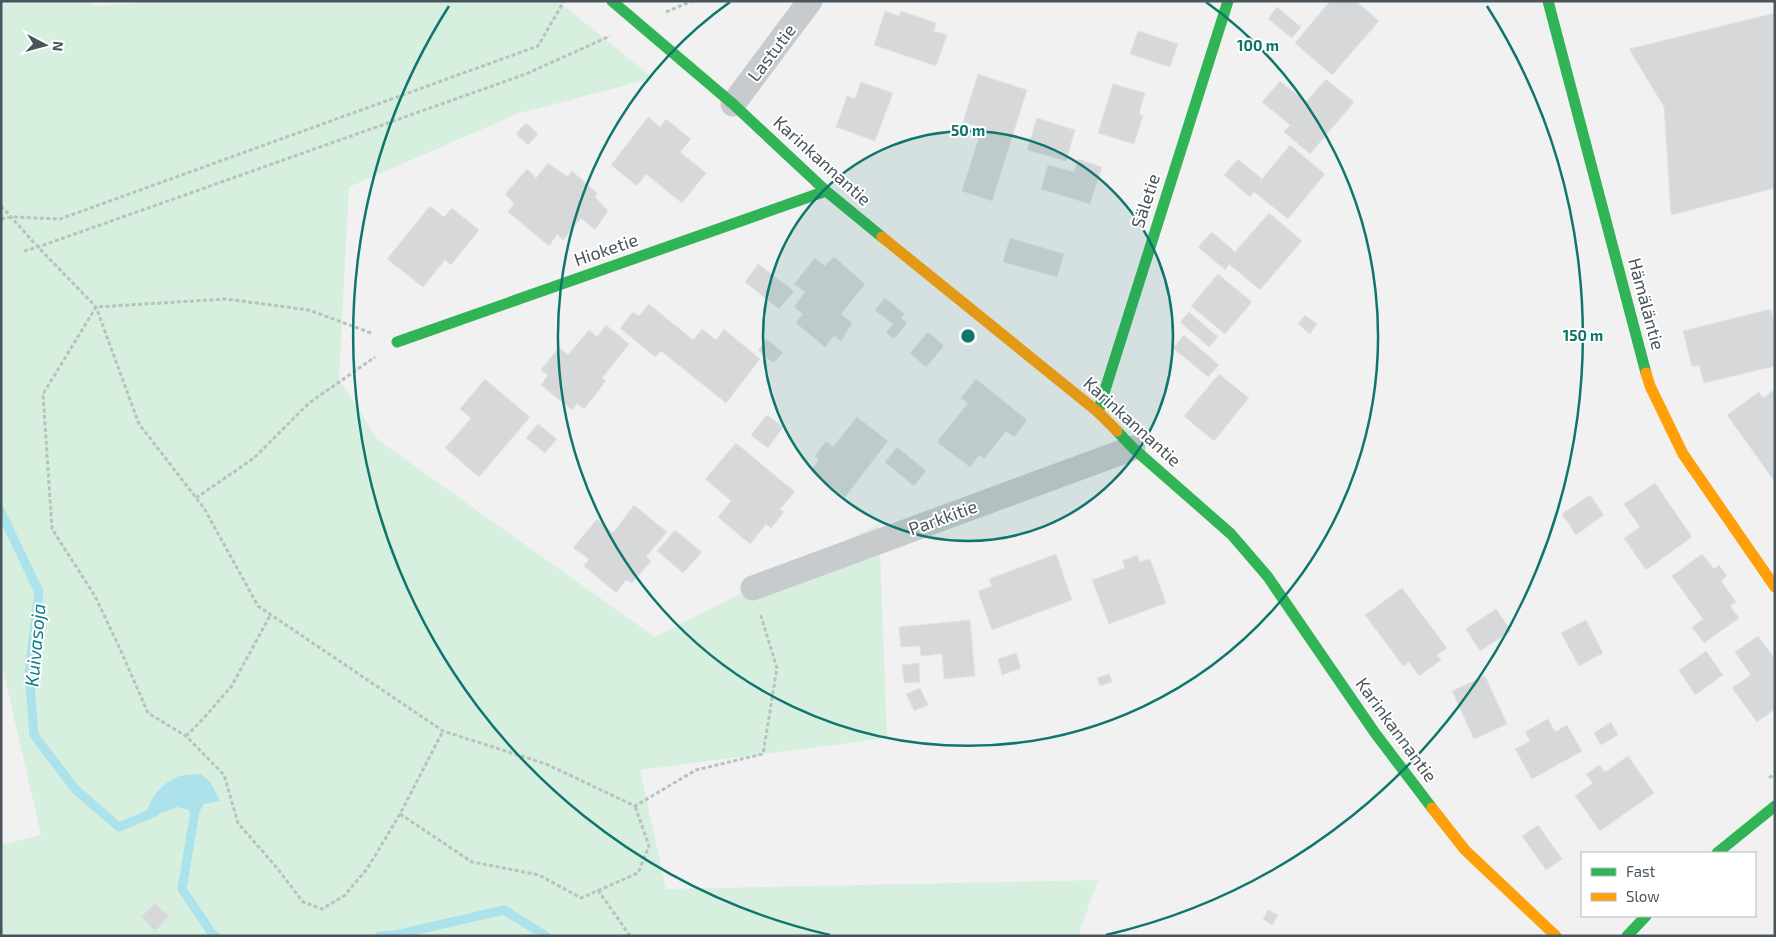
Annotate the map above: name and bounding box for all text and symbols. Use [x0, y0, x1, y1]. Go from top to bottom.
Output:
street label: Lastutie [742, 19, 800, 86]
north arrow [20, 20, 70, 70]
text: 100 m [1237, 36, 1279, 54]
text: N [49, 40, 67, 52]
street label: Karinkannantie [769, 111, 876, 210]
text: 50 m [951, 121, 985, 139]
street label: Säletie [1126, 171, 1164, 231]
street label: Hioketie [571, 228, 641, 270]
street label: Hämäläntie [1624, 255, 1670, 352]
text: 150 m [1563, 326, 1603, 344]
centre of rings [959, 327, 977, 345]
street label: Karinkannantie [1079, 372, 1186, 471]
street label: Parkkitie [905, 495, 980, 540]
water label: Kuivasoja [19, 602, 50, 688]
street label: Karinkannantie [1351, 673, 1442, 786]
legend [1581, 852, 1756, 917]
text: Fast [1626, 862, 1656, 880]
text: Slow [1626, 887, 1660, 905]

